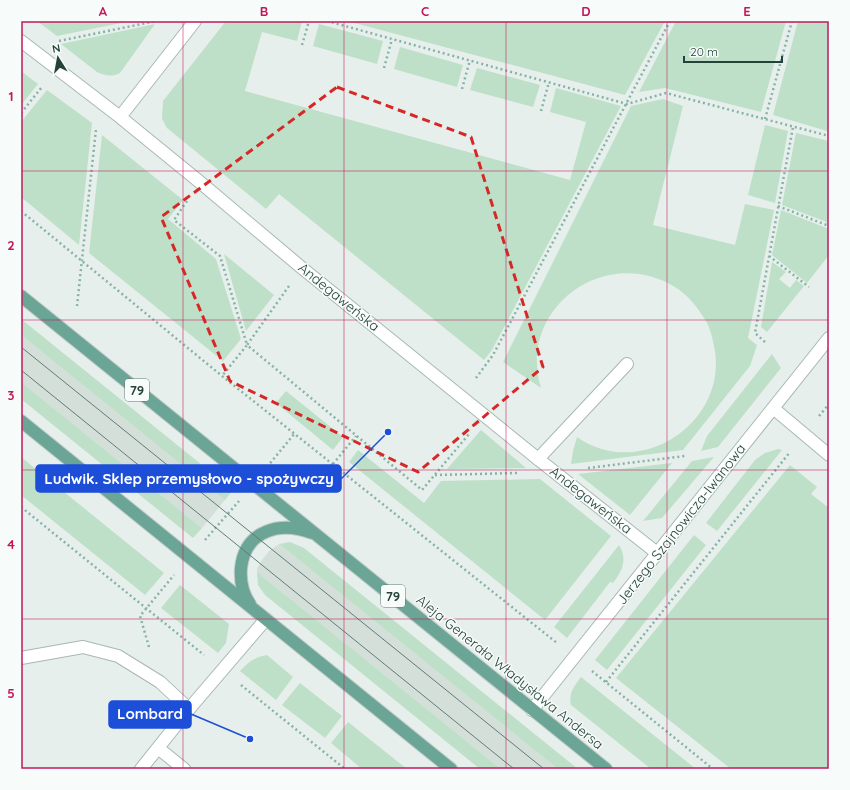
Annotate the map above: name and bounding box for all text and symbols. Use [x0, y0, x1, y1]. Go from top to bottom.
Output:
text: A [99, 3, 108, 19]
text: B [260, 3, 268, 19]
text: C [421, 3, 429, 19]
text: D [581, 3, 591, 19]
text: E [743, 3, 751, 19]
north arrow [38, 38, 78, 78]
scale bar [684, 38, 782, 64]
text: N [51, 41, 61, 56]
text: 20 m [690, 44, 718, 59]
text: 1 [8, 88, 14, 104]
text: 2 [7, 237, 15, 253]
street label: Andegaweńska [295, 259, 383, 335]
road number: 79 [125, 379, 149, 401]
text: 3 [8, 387, 15, 403]
street label: Jerzego Szajnowicza-Iwanowa [613, 440, 749, 608]
street label: Andegaweńska [546, 462, 636, 538]
callout: Ludwik. Sklep przemysłowo - spożywczy [36, 465, 341, 492]
text: Ludwik. Sklep przemysłowo - spożywczy [44, 469, 334, 488]
text: 4 [7, 536, 15, 552]
road number: 79 [381, 585, 405, 607]
street label: Aleja Generała Władysława Andersa [413, 591, 607, 753]
text: 5 [7, 685, 15, 701]
callout: Lombard [109, 701, 191, 728]
text: Lombard [117, 704, 183, 723]

